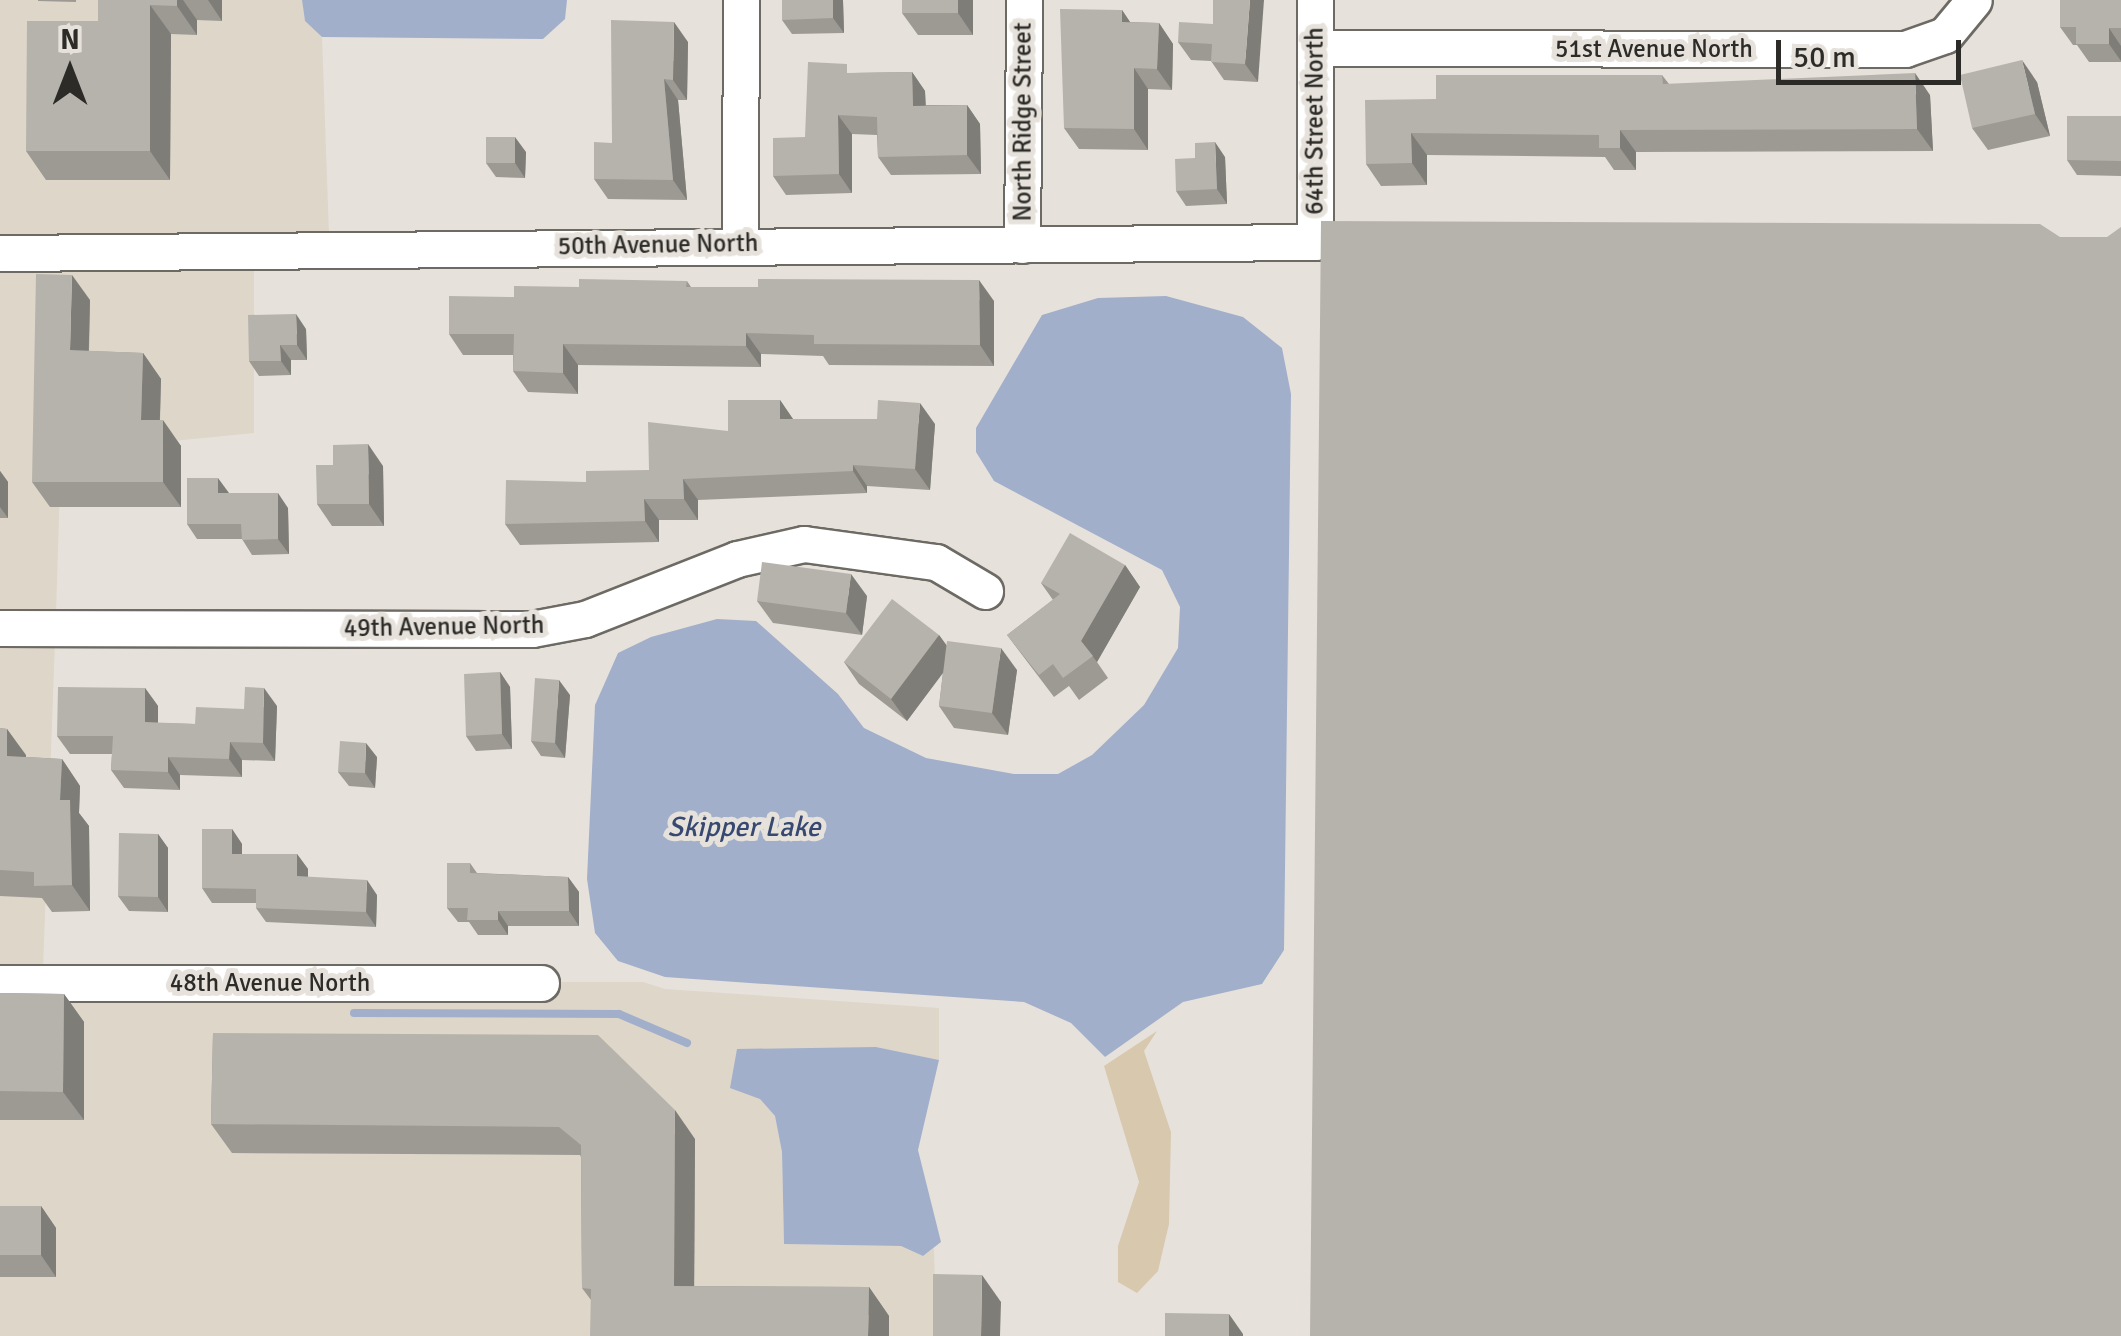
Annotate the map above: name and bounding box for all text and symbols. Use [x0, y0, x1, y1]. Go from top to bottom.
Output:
north arrow [20, 20, 120, 120]
scale bar [1781, 20, 1966, 82]
text: N [60, 23, 80, 57]
street label: North Ridge Street [1008, 23, 1038, 221]
street label: 64th Street North [1300, 27, 1330, 215]
street label: 51st Avenue North [1555, 34, 1753, 64]
text: 50 m [1793, 39, 1856, 76]
street label: 50th Avenue North [557, 228, 759, 262]
street label: 49th Avenue North [343, 610, 545, 644]
water label: Skipper Lake [667, 810, 821, 844]
street label: 48th Avenue North [170, 968, 370, 998]

